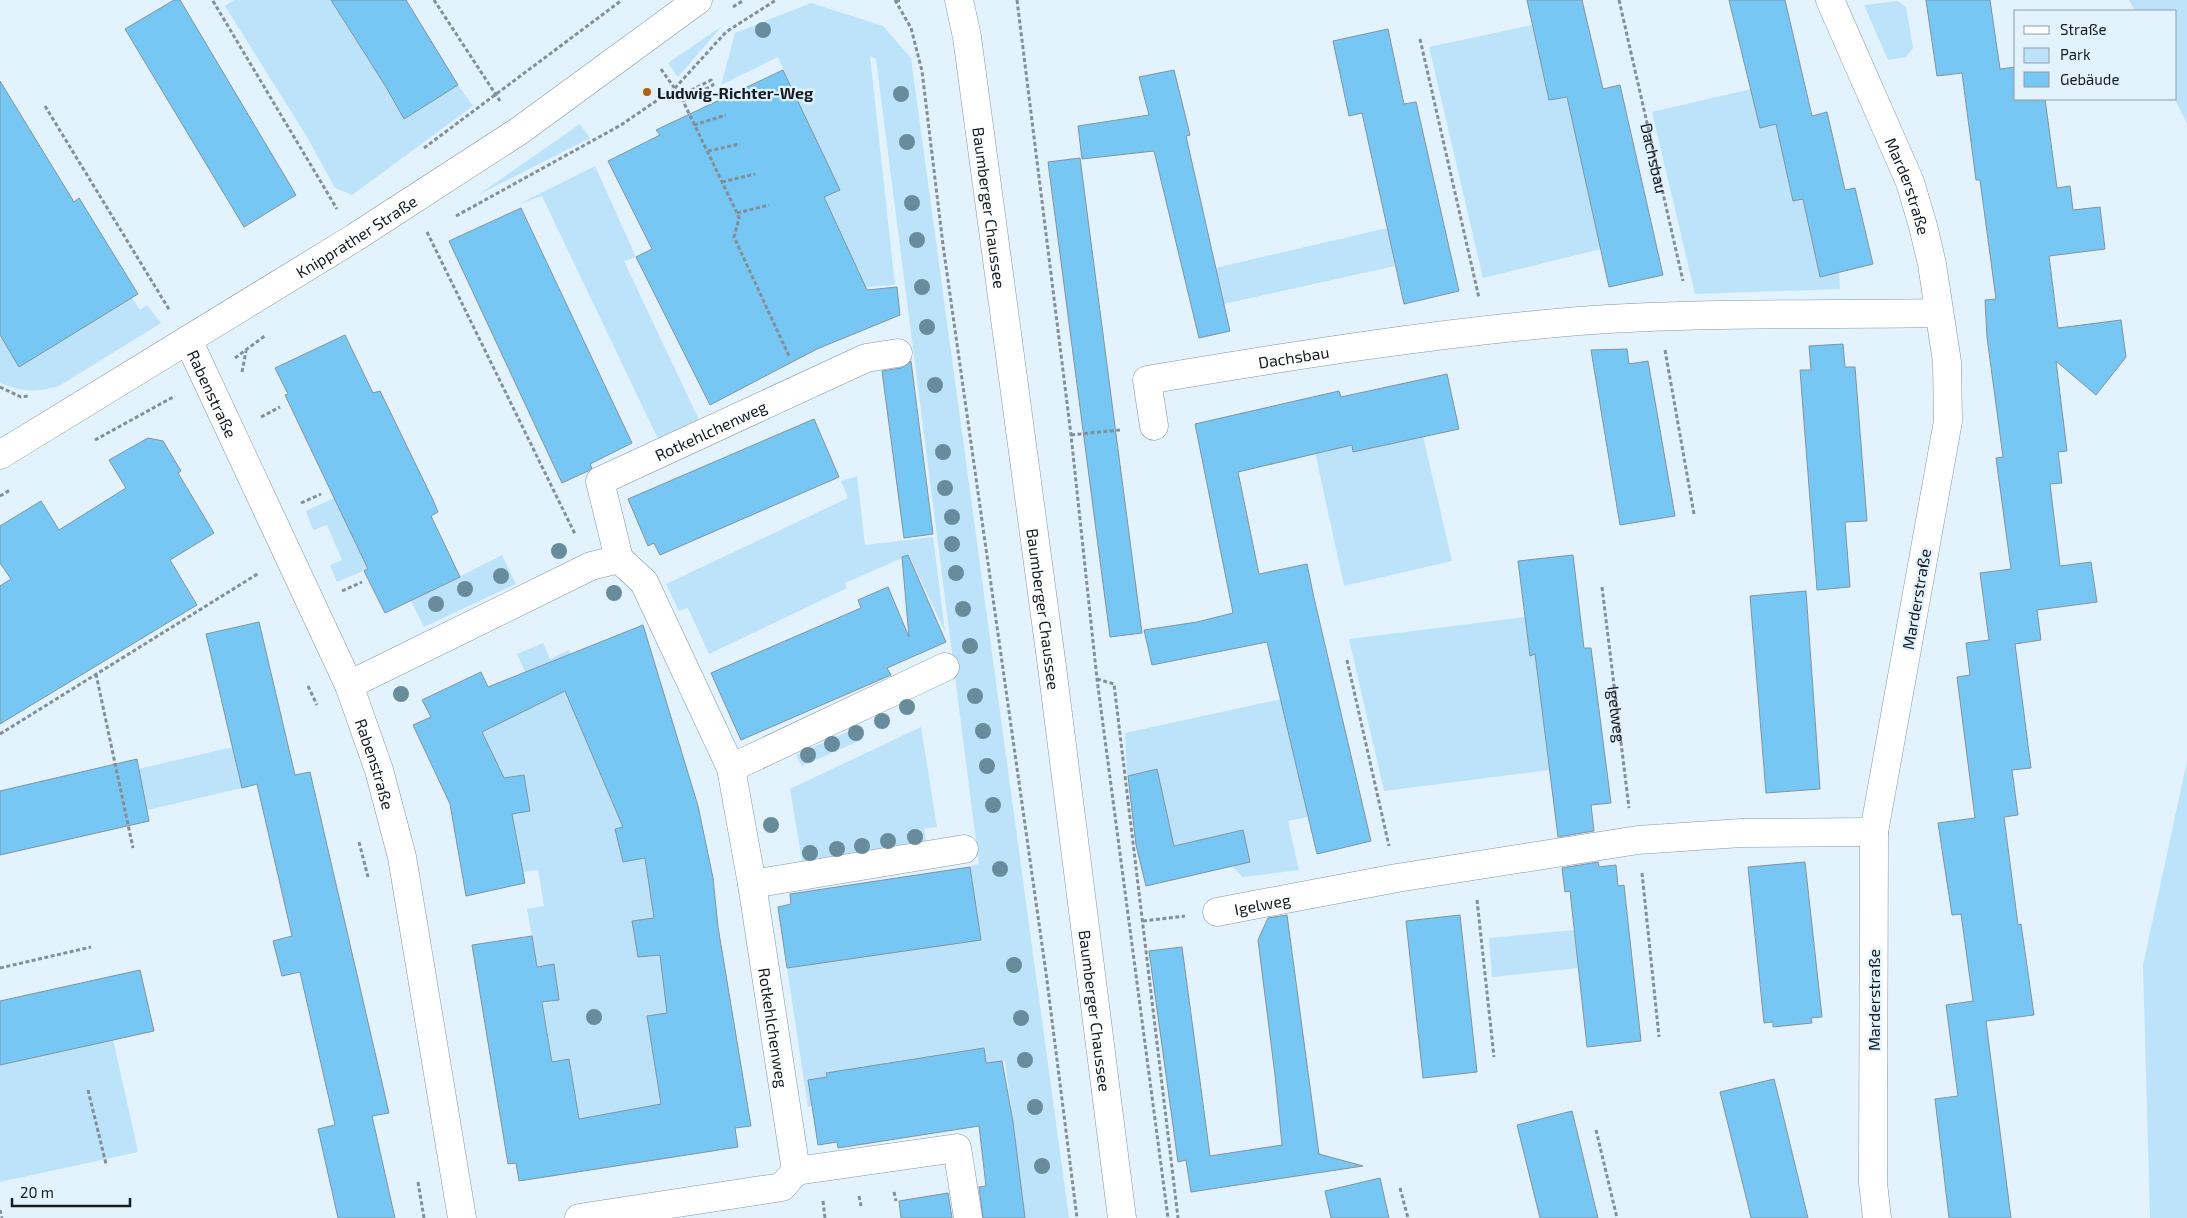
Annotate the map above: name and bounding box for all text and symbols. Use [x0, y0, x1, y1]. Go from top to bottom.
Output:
legend [2014, 10, 2177, 100]
text: Straße [2060, 20, 2106, 38]
text: Park [2060, 45, 2091, 63]
text: Gebäude [2060, 70, 2119, 88]
place label: Ludwig-Richter-Weg [657, 83, 814, 102]
marker: Ludwig-Richter-Weg [641, 86, 653, 98]
street label: Dachsbau [1638, 121, 1672, 195]
street label: Baumberger Chaussee [970, 126, 1010, 290]
street label: Marderstraße [1882, 134, 1934, 236]
street label: Knipprather Straße [292, 190, 420, 281]
street label: Dachsbau [1257, 341, 1330, 371]
street label: Rabenstraße [184, 347, 242, 440]
street label: Rotkehlchenweg [651, 396, 770, 464]
street label: Baumberger Chaussee [1024, 527, 1064, 691]
street label: Marderstraße [1898, 547, 1934, 651]
street label: Igelweg [1605, 685, 1630, 743]
street label: Rabenstraße [352, 716, 399, 812]
street label: Igelweg [1232, 889, 1292, 918]
street label: Baumberger Chaussee [1076, 929, 1115, 1093]
street label: Marderstraße [1864, 949, 1883, 1051]
street label: Rotkehlchenweg [755, 966, 793, 1089]
scale bar [12, 1176, 130, 1208]
text: 20 m [20, 1183, 54, 1201]

